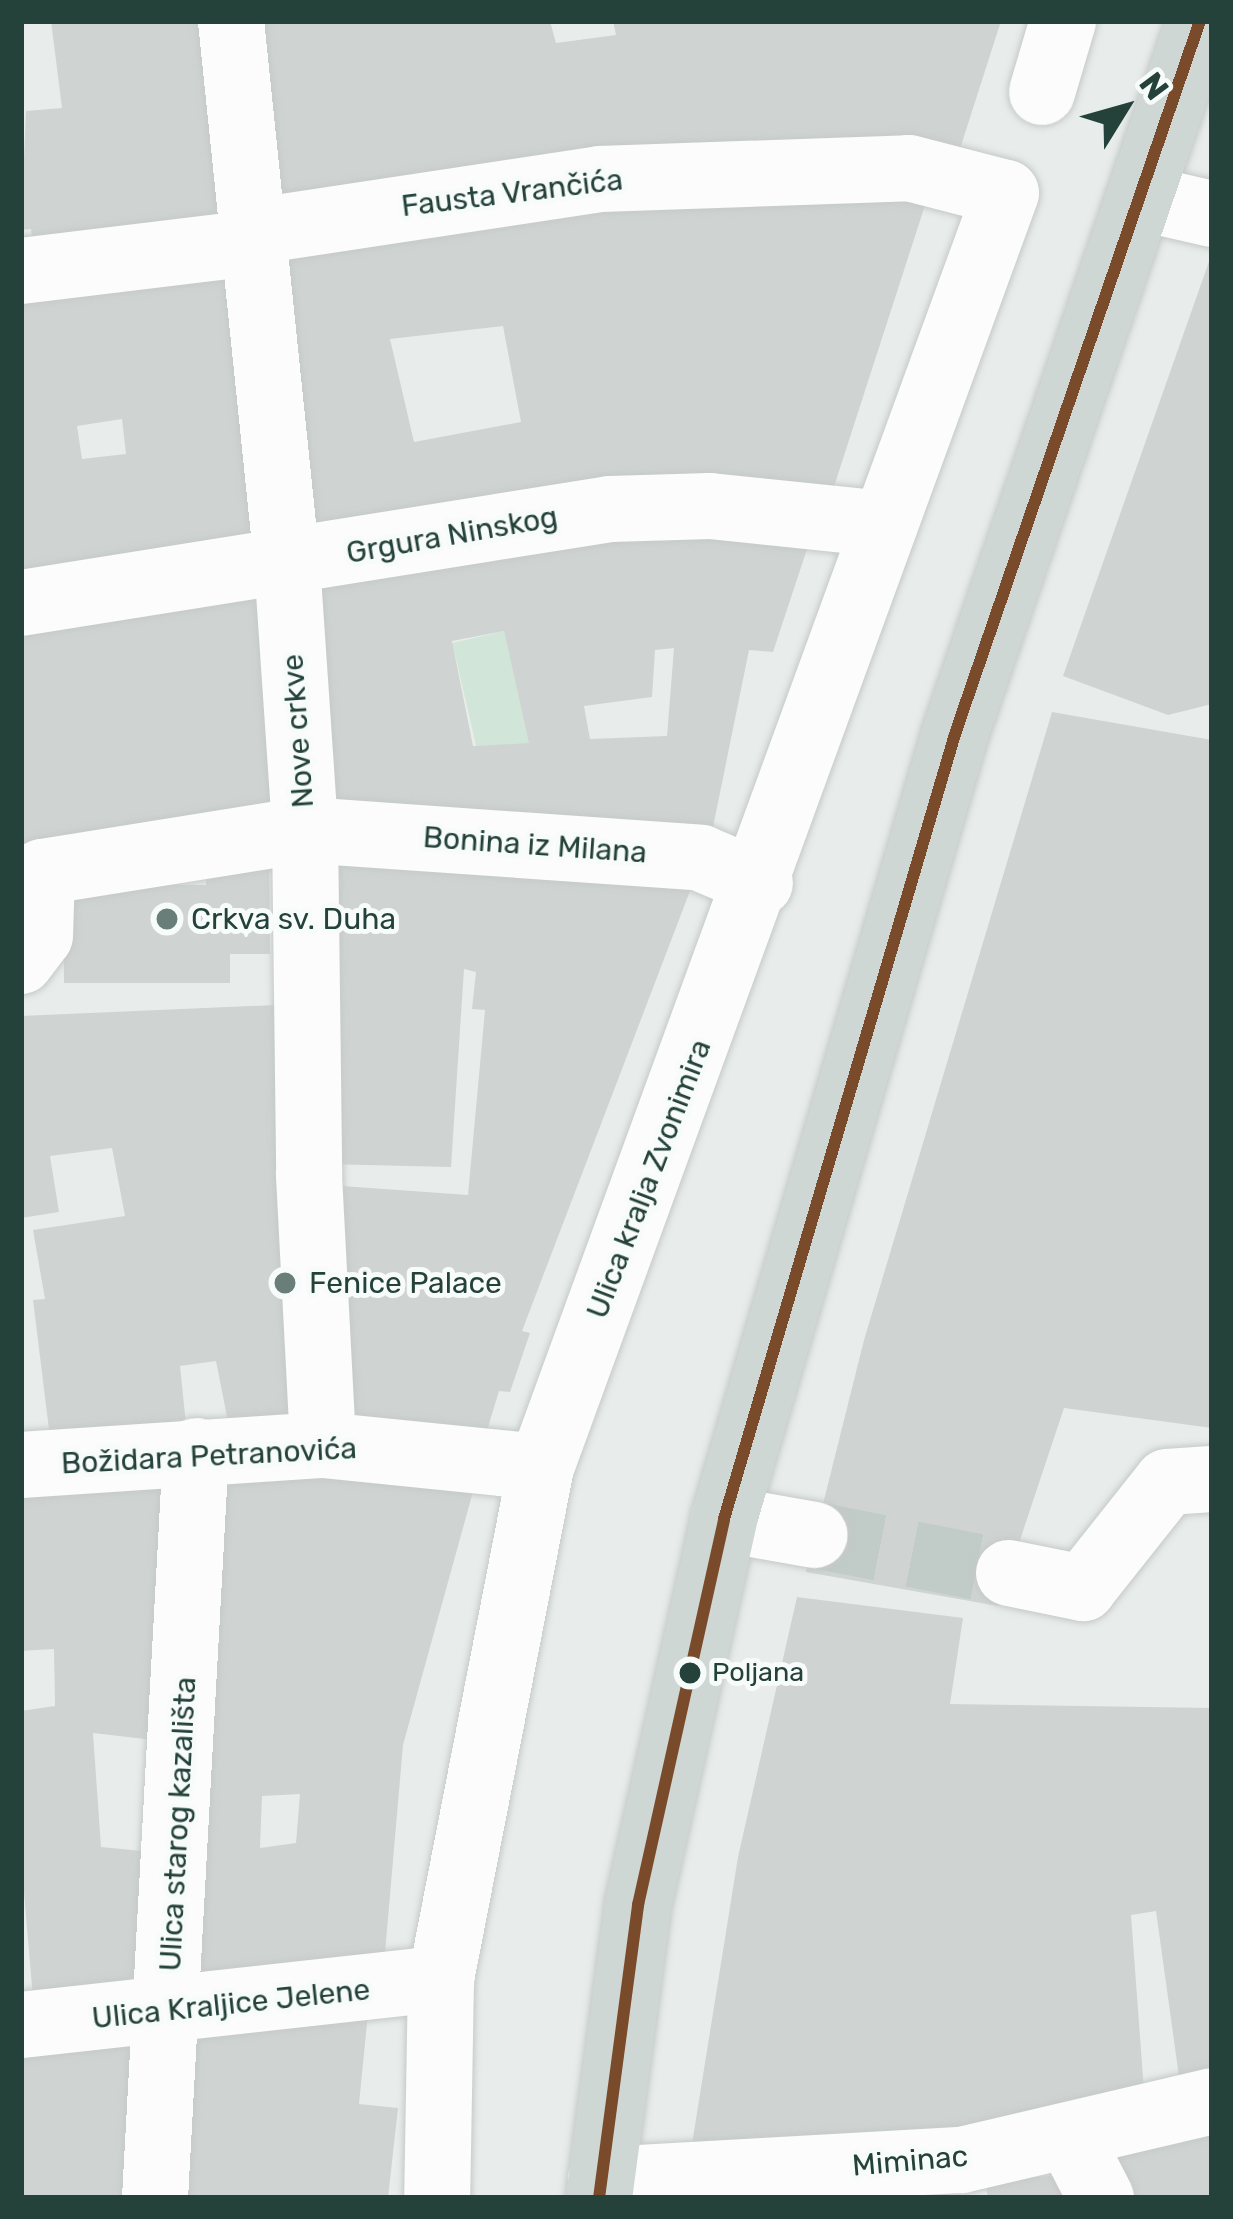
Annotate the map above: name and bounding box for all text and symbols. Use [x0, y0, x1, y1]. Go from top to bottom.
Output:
north arrow [1065, 48, 1185, 168]
text: N [1131, 65, 1177, 107]
street label: Fausta Vrančića [399, 162, 625, 224]
street label: Grgura Ninskog [343, 499, 561, 571]
street label: Nove crkve [275, 653, 321, 809]
street label: Bonina iz Milana [422, 819, 648, 871]
place label: Crkva sv. Duha [191, 901, 396, 937]
marker: Crkva sv. Duha [154, 906, 180, 932]
street label: Ulica kralja Zvonimira [579, 1035, 719, 1323]
place label: Fenice Palace [309, 1265, 502, 1301]
marker: Fenice Palace [272, 1270, 298, 1296]
street label: Božidara Petranovića [60, 1430, 358, 1482]
place label: Poljana [712, 1657, 804, 1689]
marker: Poljana [679, 1662, 701, 1684]
street label: Ulica starog kazališta [152, 1676, 204, 1972]
street label: Ulica Kraljice Jelene [90, 1971, 372, 2037]
street label: Miminac [850, 2138, 970, 2184]

